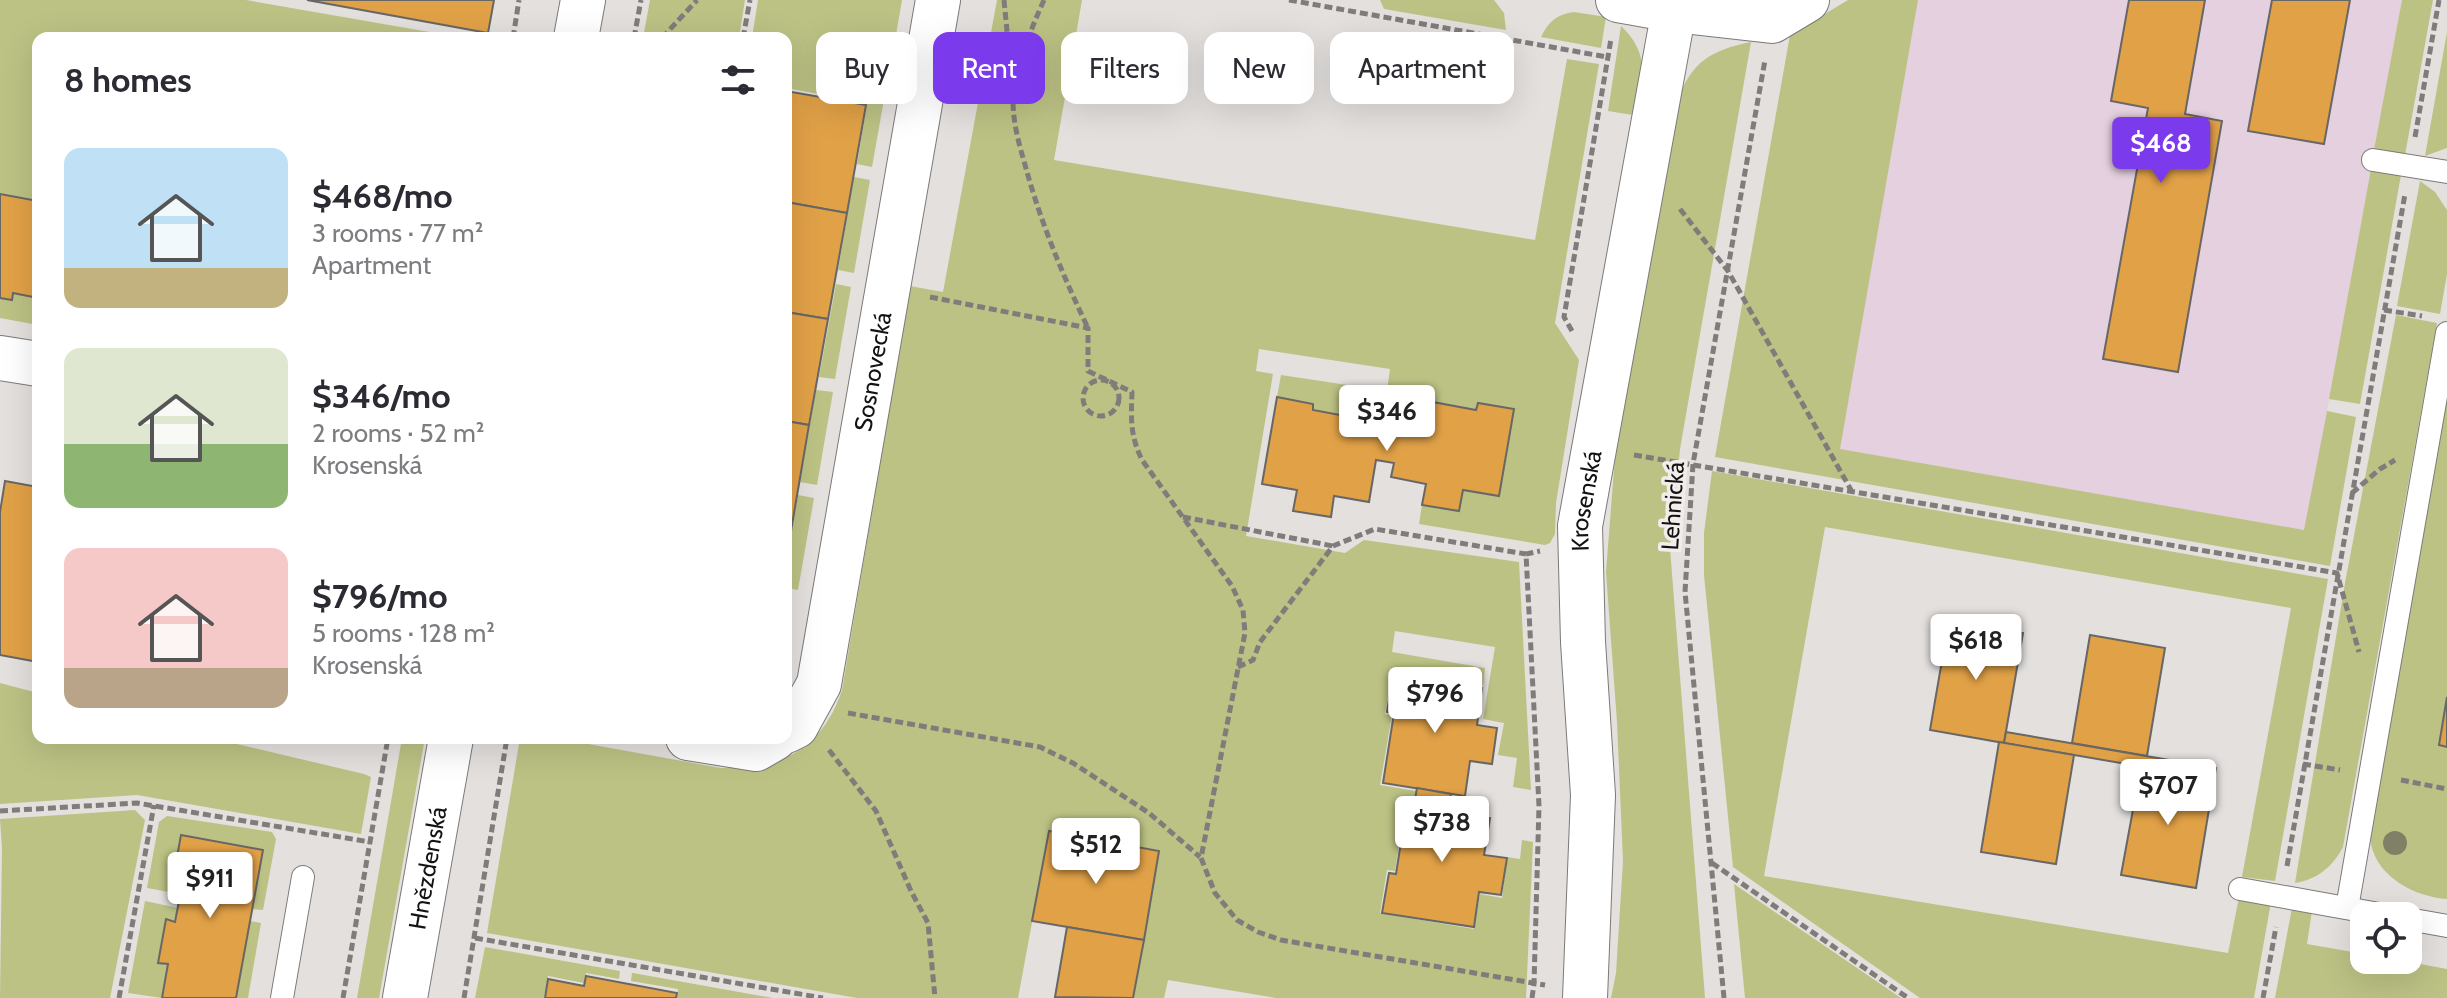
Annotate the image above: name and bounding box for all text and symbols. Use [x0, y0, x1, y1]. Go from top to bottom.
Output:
chip: Buy [816, 32, 917, 104]
chip: Rent [933, 32, 1045, 104]
chip: Filters [1061, 32, 1188, 104]
chip: New [1204, 32, 1314, 104]
chip: Apartment [1330, 32, 1514, 104]
icon: filters [716, 58, 760, 102]
text: 8 homes [64, 59, 192, 101]
pin: $468 [2114, 117, 2208, 185]
text: $468 [2130, 127, 2192, 159]
text: $468/mo [312, 175, 453, 217]
icon: home [128, 180, 224, 276]
text: 3 rooms · 77 m² [312, 217, 483, 249]
text: Apartment [312, 249, 431, 281]
street label: Sosnovecká [848, 309, 898, 434]
text: $346/mo [312, 375, 451, 417]
icon: home [128, 380, 224, 476]
pin: $346 [1340, 385, 1434, 453]
text: $346 [1357, 395, 1417, 427]
text: 2 rooms · 52 m² [312, 417, 484, 449]
street label: Krosenská [1564, 448, 1608, 552]
text: Krosenská [312, 449, 422, 481]
street label: Lehnická [1655, 460, 1690, 551]
text: $796/mo [312, 575, 448, 617]
icon: home [128, 580, 224, 676]
pin: $618 [1929, 614, 2023, 682]
text: 5 rooms · 128 m² [312, 617, 495, 649]
text: $618 [1949, 624, 2004, 656]
text: Krosenská [312, 649, 422, 681]
pin: $796 [1388, 667, 1482, 735]
text: $796 [1406, 677, 1464, 709]
pin: $707 [2121, 759, 2215, 827]
text: $707 [2138, 769, 2198, 801]
pin: $738 [1395, 796, 1489, 864]
street label: Hnězdenská [402, 804, 453, 932]
text: $738 [1413, 806, 1471, 838]
pin: $512 [1049, 818, 1143, 886]
text: $512 [1070, 828, 1122, 860]
pin: $911 [163, 852, 257, 920]
text: $911 [186, 862, 234, 894]
map controls [2350, 902, 2422, 974]
button: locate [2350, 902, 2422, 974]

